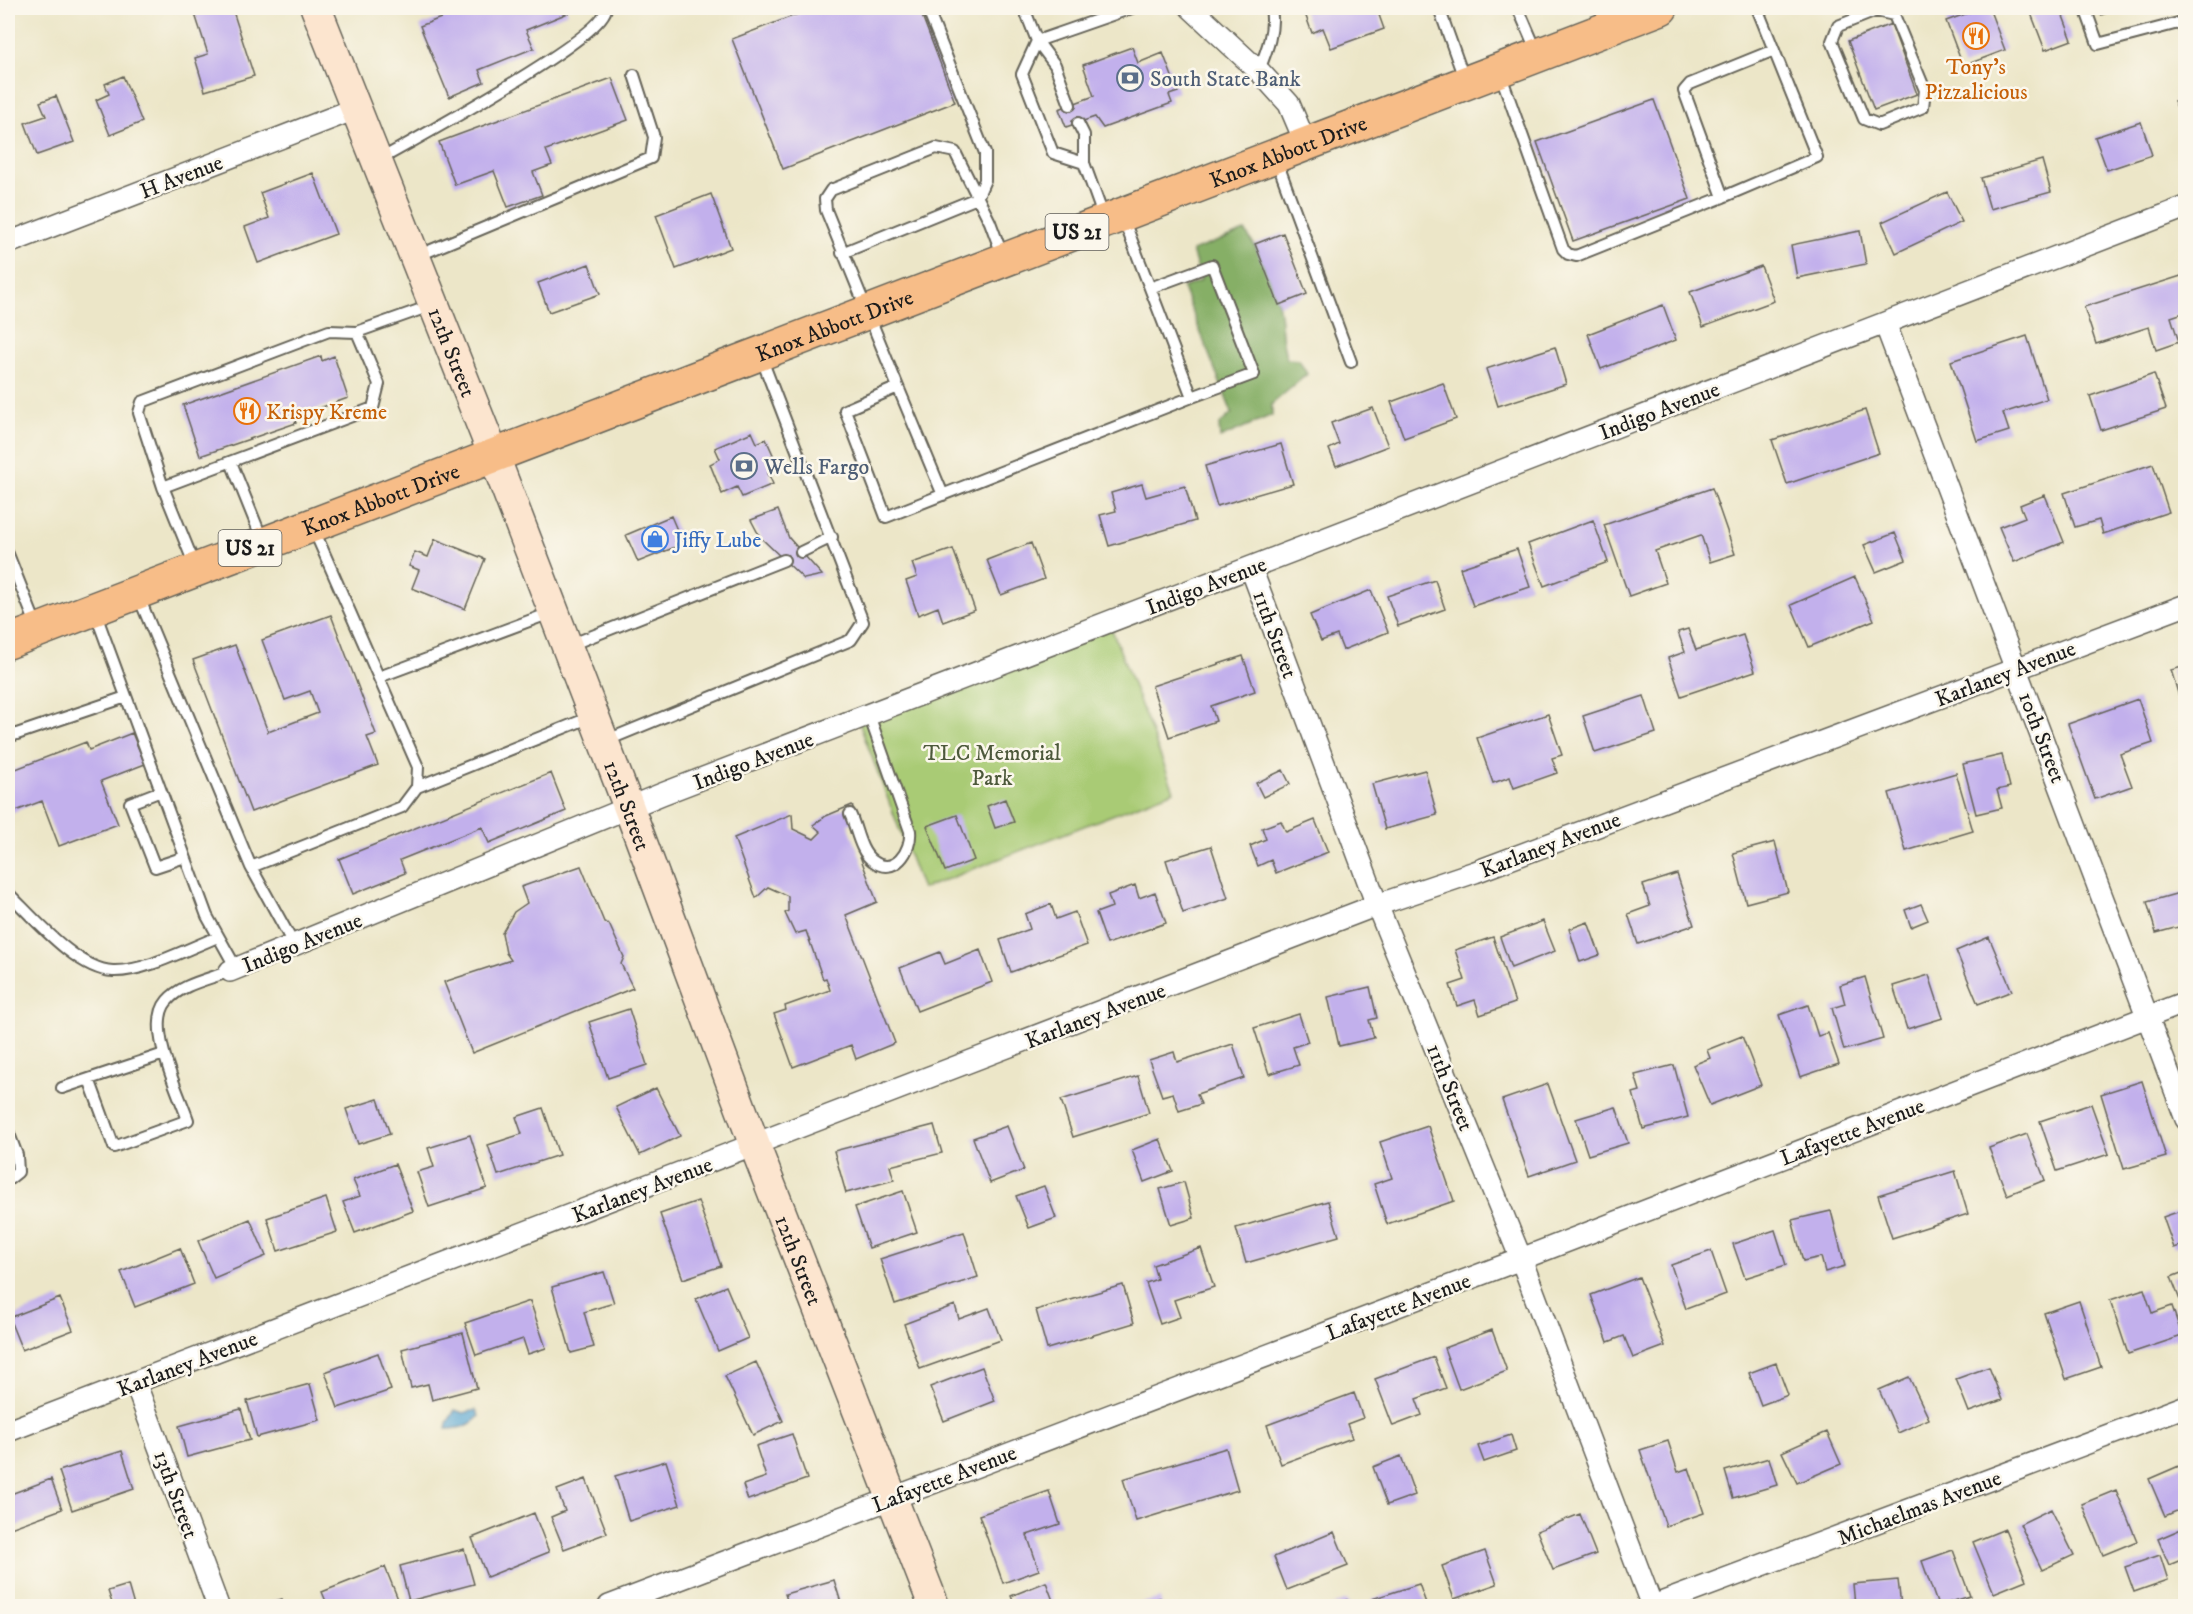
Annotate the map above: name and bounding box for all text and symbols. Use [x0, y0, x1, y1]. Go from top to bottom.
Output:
restaurant icon: Tony's Pizzalicious [1961, 21, 1991, 51]
place label: Tony's Pizzalicious [1925, 54, 2027, 106]
bank icon: South State Bank [1115, 63, 1145, 93]
place label: South State Bank [1150, 66, 1301, 93]
street label: Knox Abbott Drive [1206, 110, 1371, 195]
street label: H Avenue [136, 149, 227, 206]
road number: US 21 [1046, 214, 1108, 250]
street label: Knox Abbott Drive [752, 284, 917, 369]
street label: 12th Street [421, 304, 481, 401]
street label: Indigo Avenue [1596, 376, 1724, 447]
restaurant icon: Krispy Kreme [232, 396, 262, 426]
place label: Krispy Kreme [266, 399, 387, 426]
bank icon: Wells Fargo [729, 451, 759, 481]
place label: Wells Fargo [763, 454, 869, 481]
street label: Knox Abbott Drive [299, 458, 464, 543]
shop icon: Jiffy Lube [640, 524, 670, 554]
place label: Jiffy Lube [672, 527, 761, 554]
road number: US 21 [218, 530, 282, 566]
street label: Indigo Avenue [1143, 551, 1271, 622]
street label: 11th Street [1246, 587, 1303, 682]
street label: Karlaney Avenue [1932, 635, 2079, 714]
street label: 10th Street [2012, 688, 2071, 787]
street label: Indigo Avenue [690, 726, 818, 797]
park label: TLC Memorial Park [923, 740, 1061, 792]
street label: 12th Street [597, 757, 656, 855]
street label: Karlaney Avenue [1477, 806, 1624, 885]
street label: Indigo Avenue [239, 907, 366, 980]
street label: Karlaney Avenue [1022, 977, 1169, 1056]
street label: 11th Street [1420, 1040, 1479, 1135]
street label: Lafayette Avenue [1777, 1092, 1928, 1172]
street label: Karlaney Avenue [569, 1151, 716, 1230]
street label: 12th Street [768, 1212, 828, 1309]
street label: Lafayette Avenue [1323, 1267, 1474, 1347]
street label: Karlaney Avenue [114, 1325, 261, 1404]
street label: Lafayette Avenue [869, 1439, 1020, 1519]
street label: 13th Street [147, 1447, 204, 1542]
street label: Michaelmas Avenue [1834, 1465, 2005, 1552]

